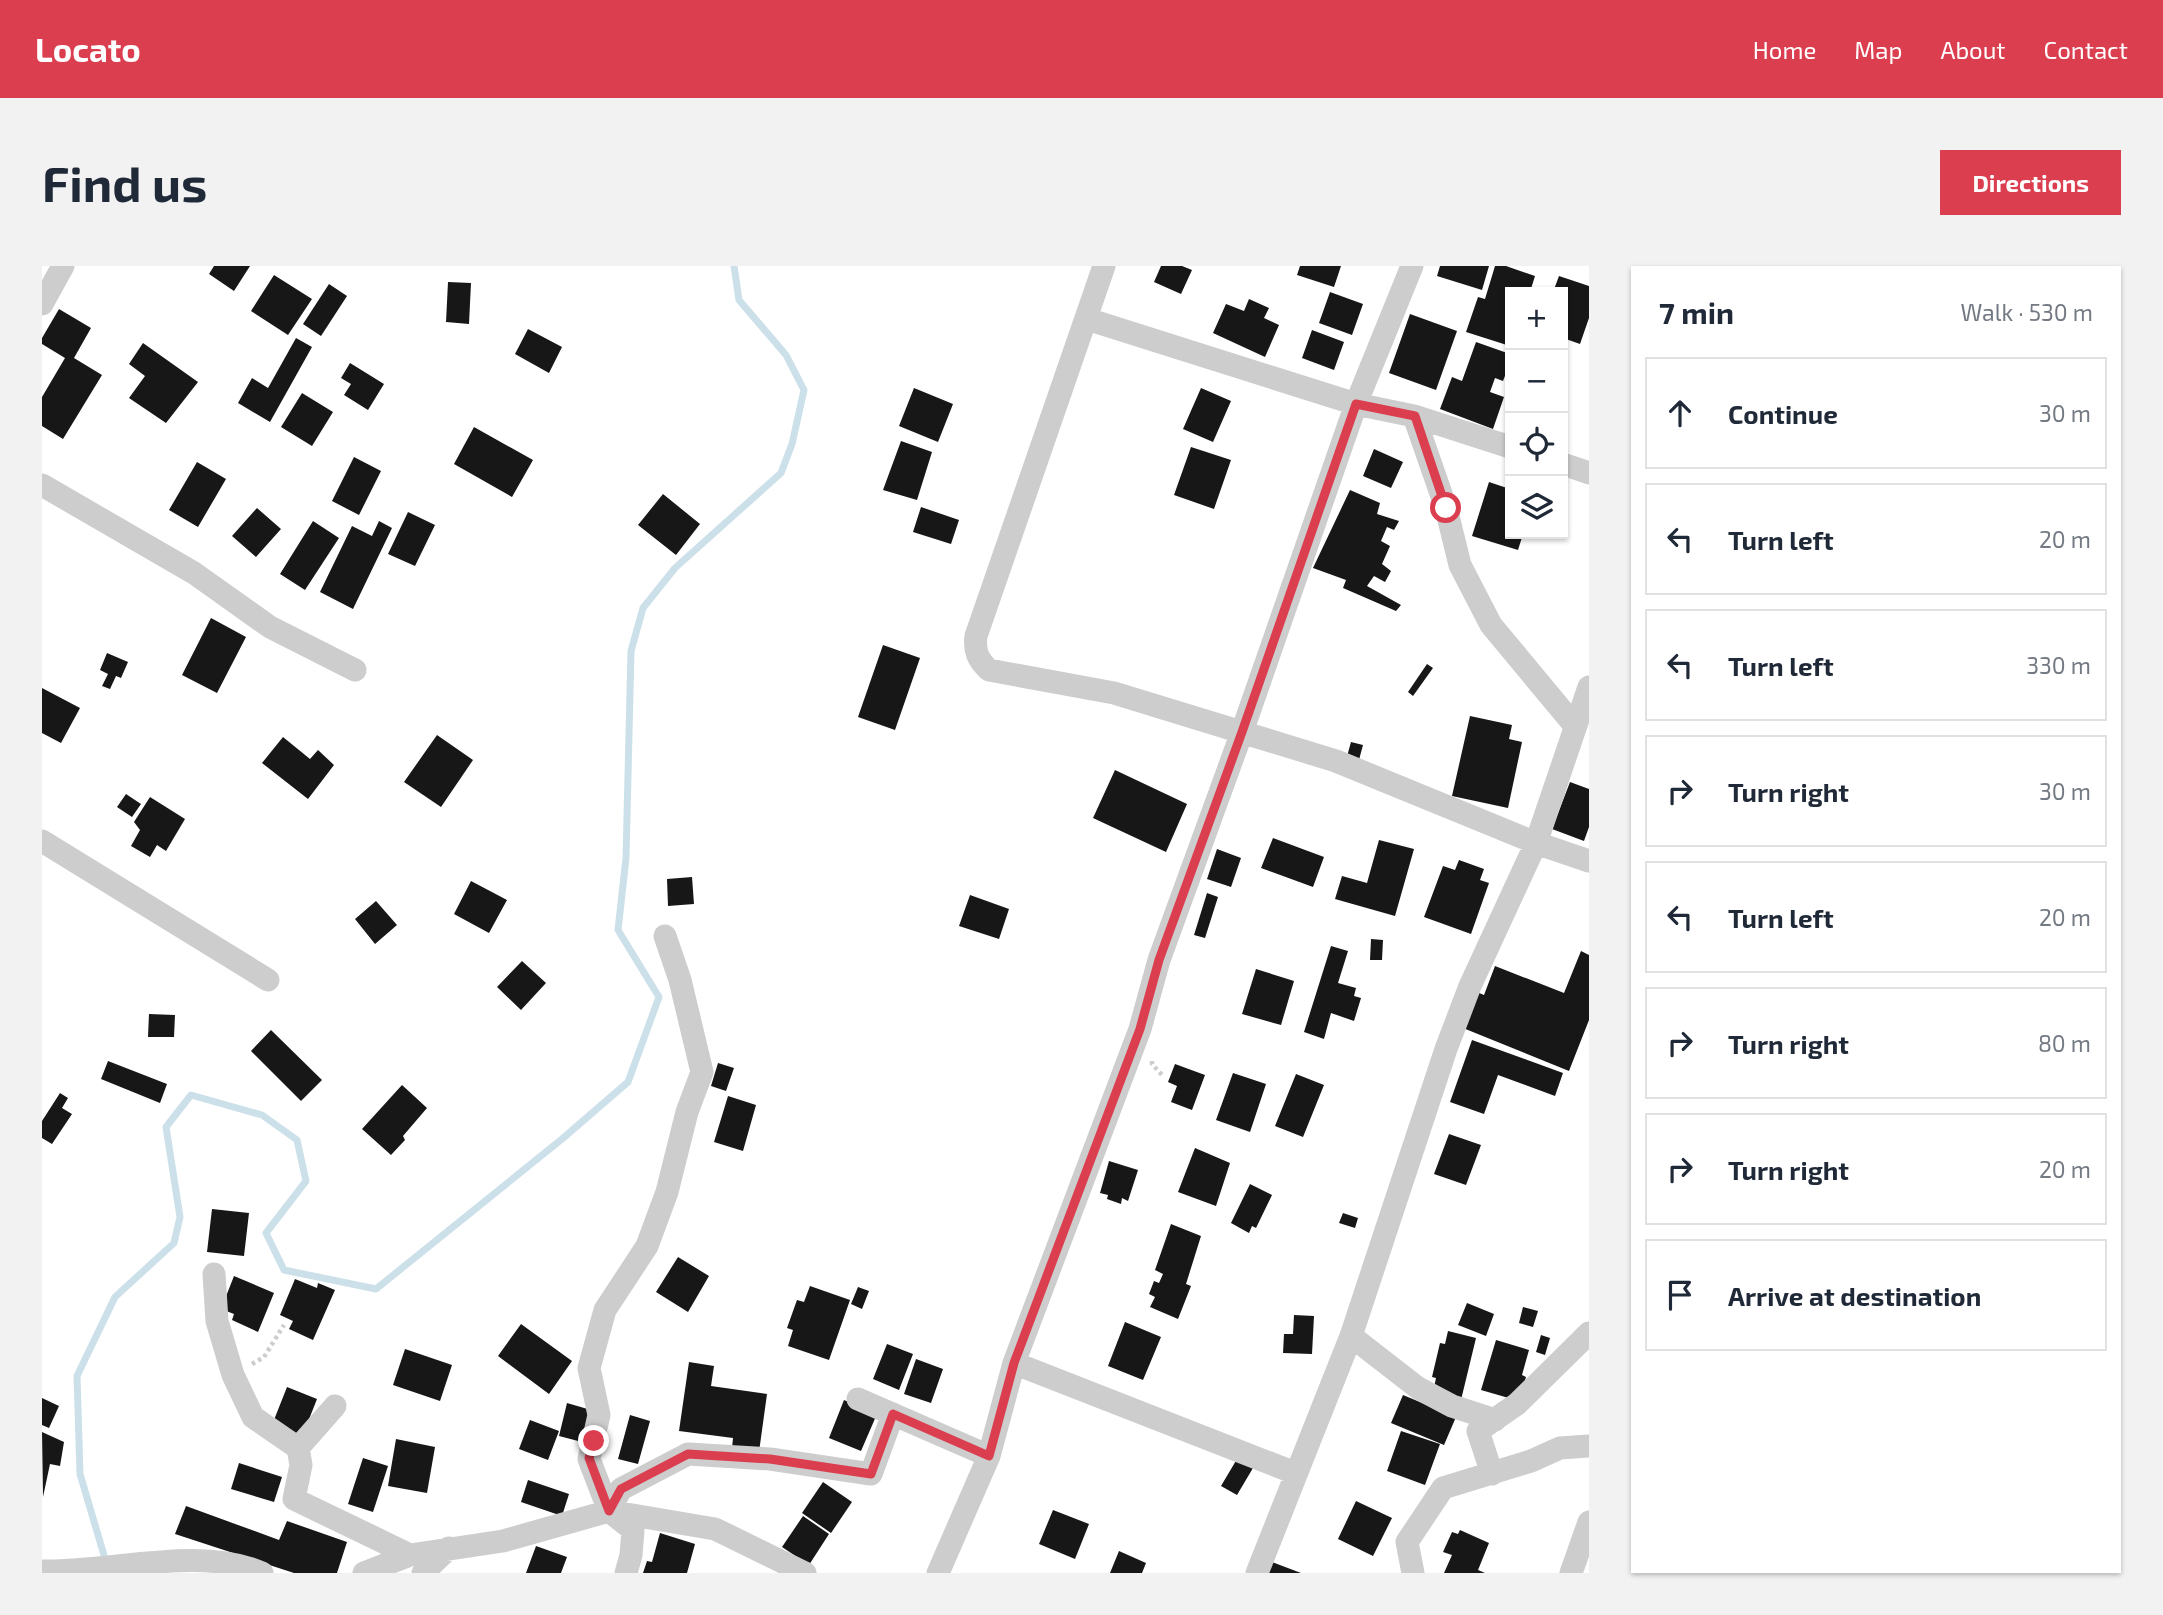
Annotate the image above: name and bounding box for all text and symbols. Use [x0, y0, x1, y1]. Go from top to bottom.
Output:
text: Locato [35, 29, 141, 69]
text: Home [1753, 35, 1816, 64]
text: Map [1854, 35, 1902, 64]
text: About [1940, 35, 2006, 64]
text: Contact [2044, 35, 2128, 64]
button: Directions [1940, 150, 2121, 215]
text: Find us [42, 153, 207, 212]
map controls [1505, 287, 1568, 539]
button: + [1505, 287, 1568, 350]
text: 7 min [1659, 294, 1734, 330]
text: Walk · 530 m [1961, 298, 2093, 326]
button: − [1505, 350, 1568, 413]
icon: ahead [1661, 394, 1699, 432]
text: Continue [1728, 398, 1838, 429]
text: 30 m [2039, 399, 2091, 427]
button: locate [1505, 413, 1568, 476]
button: layers [1505, 476, 1568, 539]
route start [1430, 492, 1461, 523]
icon: left [1661, 520, 1699, 558]
text: Turn left [1728, 524, 1834, 555]
text: 20 m [2039, 525, 2091, 553]
icon: left [1661, 646, 1699, 684]
text: Turn left [1728, 650, 1834, 681]
text: 330 m [2026, 651, 2091, 679]
icon: right [1661, 772, 1699, 810]
text: Turn right [1728, 776, 1849, 807]
text: 30 m [2039, 777, 2091, 805]
icon: left [1661, 898, 1699, 936]
text: Turn left [1728, 902, 1834, 933]
text: 20 m [2039, 903, 2091, 931]
icon: right [1661, 1024, 1699, 1062]
text: Turn right [1728, 1028, 1849, 1059]
text: 80 m [2038, 1029, 2091, 1057]
icon: right [1661, 1150, 1699, 1188]
text: Turn right [1728, 1154, 1849, 1185]
text: 20 m [2039, 1155, 2091, 1183]
icon: arrive [1661, 1276, 1699, 1314]
text: Arrive at destination [1728, 1280, 1981, 1311]
route end [578, 1425, 609, 1456]

